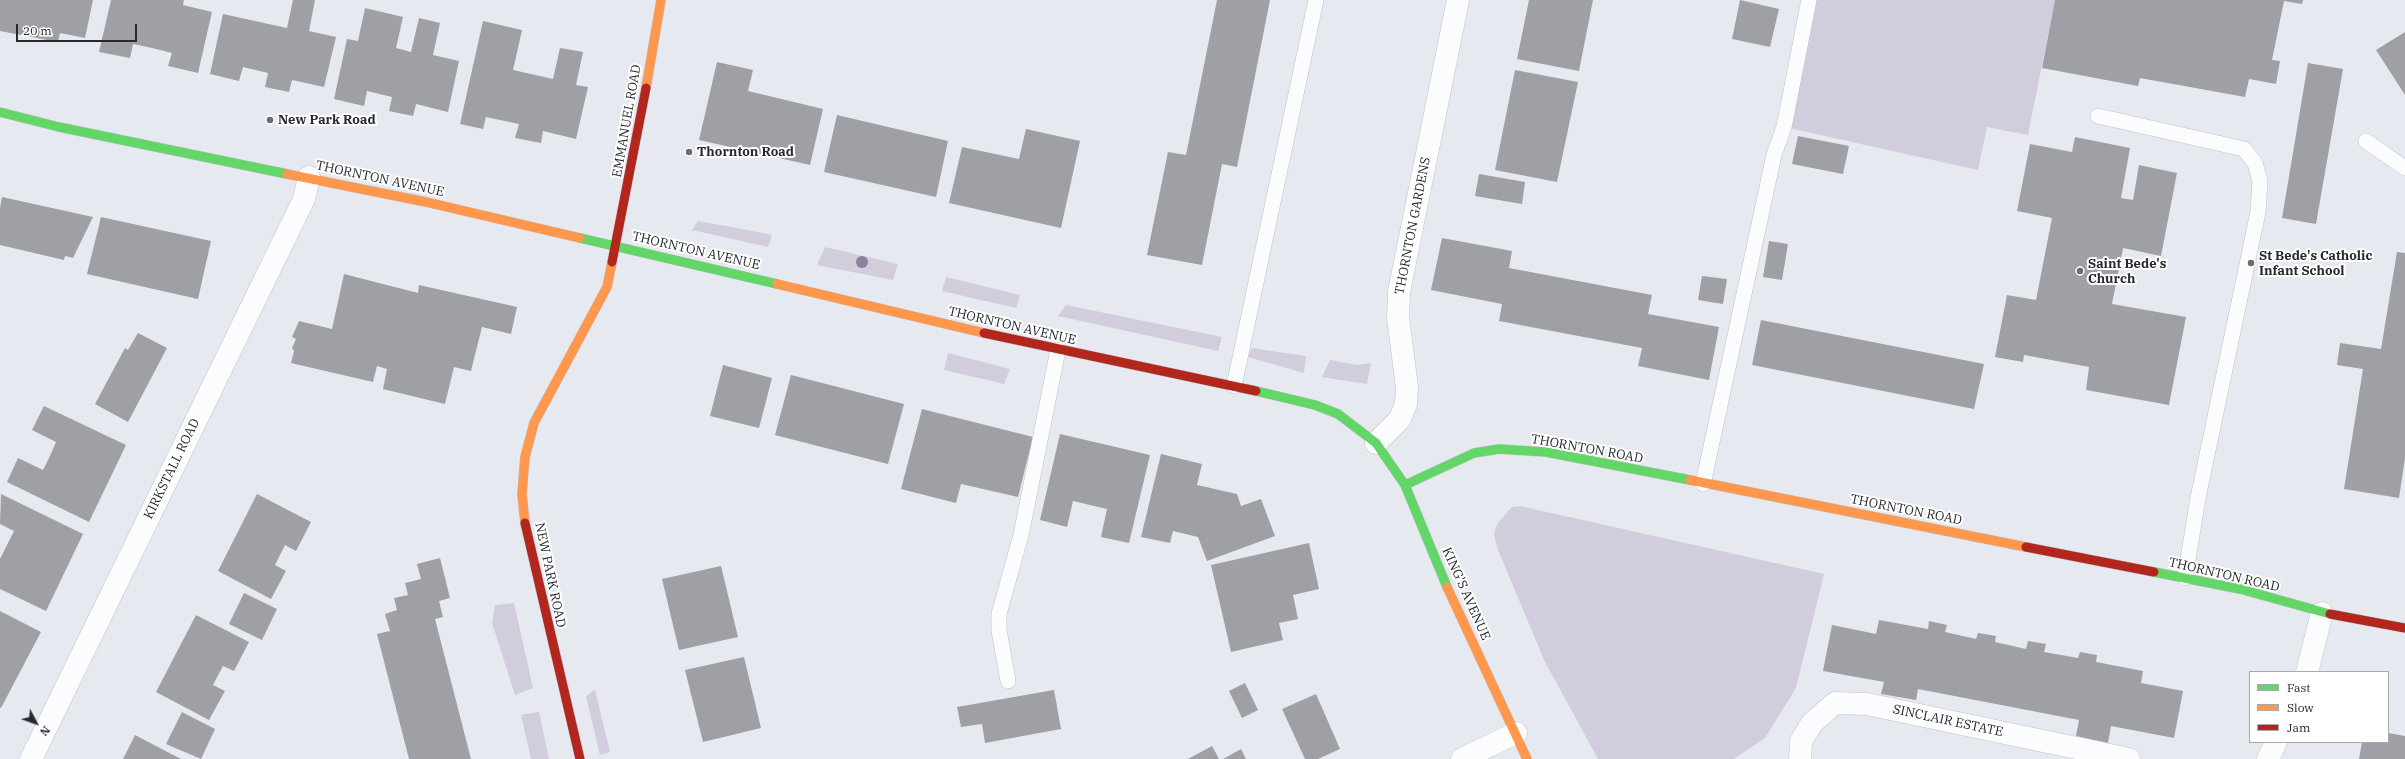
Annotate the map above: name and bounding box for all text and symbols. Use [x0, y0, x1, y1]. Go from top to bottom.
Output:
scale bar [18, 16, 139, 42]
text: 20 m [23, 23, 52, 38]
street label: EMMANUEL ROAD [609, 63, 645, 179]
place label: New Park Road [278, 112, 376, 128]
marker: New Park Road [265, 115, 275, 125]
place label: Thornton Road [697, 144, 794, 160]
marker: Thornton Road [684, 147, 694, 157]
street label: THORNTON GARDENS [1392, 156, 1434, 296]
street label: THORNTON AVENUE [314, 158, 446, 200]
street label: THORNTON AVENUE [630, 229, 762, 273]
place label: St Bede's Catholic Infant School [2259, 248, 2372, 279]
place label: Saint Bede's Church [2088, 256, 2166, 287]
marker: St Bede's Catholic Infant School [2246, 258, 2256, 268]
marker: Saint Bede's Church [2075, 266, 2085, 276]
street label: THORNTON AVENUE [946, 304, 1078, 348]
street label: KIRKSTALL ROAD [141, 416, 203, 522]
street label: THORNTON ROAD [1530, 431, 1644, 467]
street label: THORNTON ROAD [1849, 492, 1963, 528]
street label: NEW PARK ROAD [531, 521, 569, 629]
street label: KING'S AVENUE [1439, 545, 1493, 643]
street label: THORNTON ROAD [2167, 555, 2281, 595]
legend [2249, 671, 2389, 743]
text: Fast [2287, 680, 2311, 695]
text: Slow [2287, 700, 2314, 715]
street label: SINCLAIR ESTATE [1891, 702, 2005, 740]
north arrow [16, 703, 56, 743]
text: Jam [2287, 720, 2310, 735]
text: N [37, 723, 53, 739]

